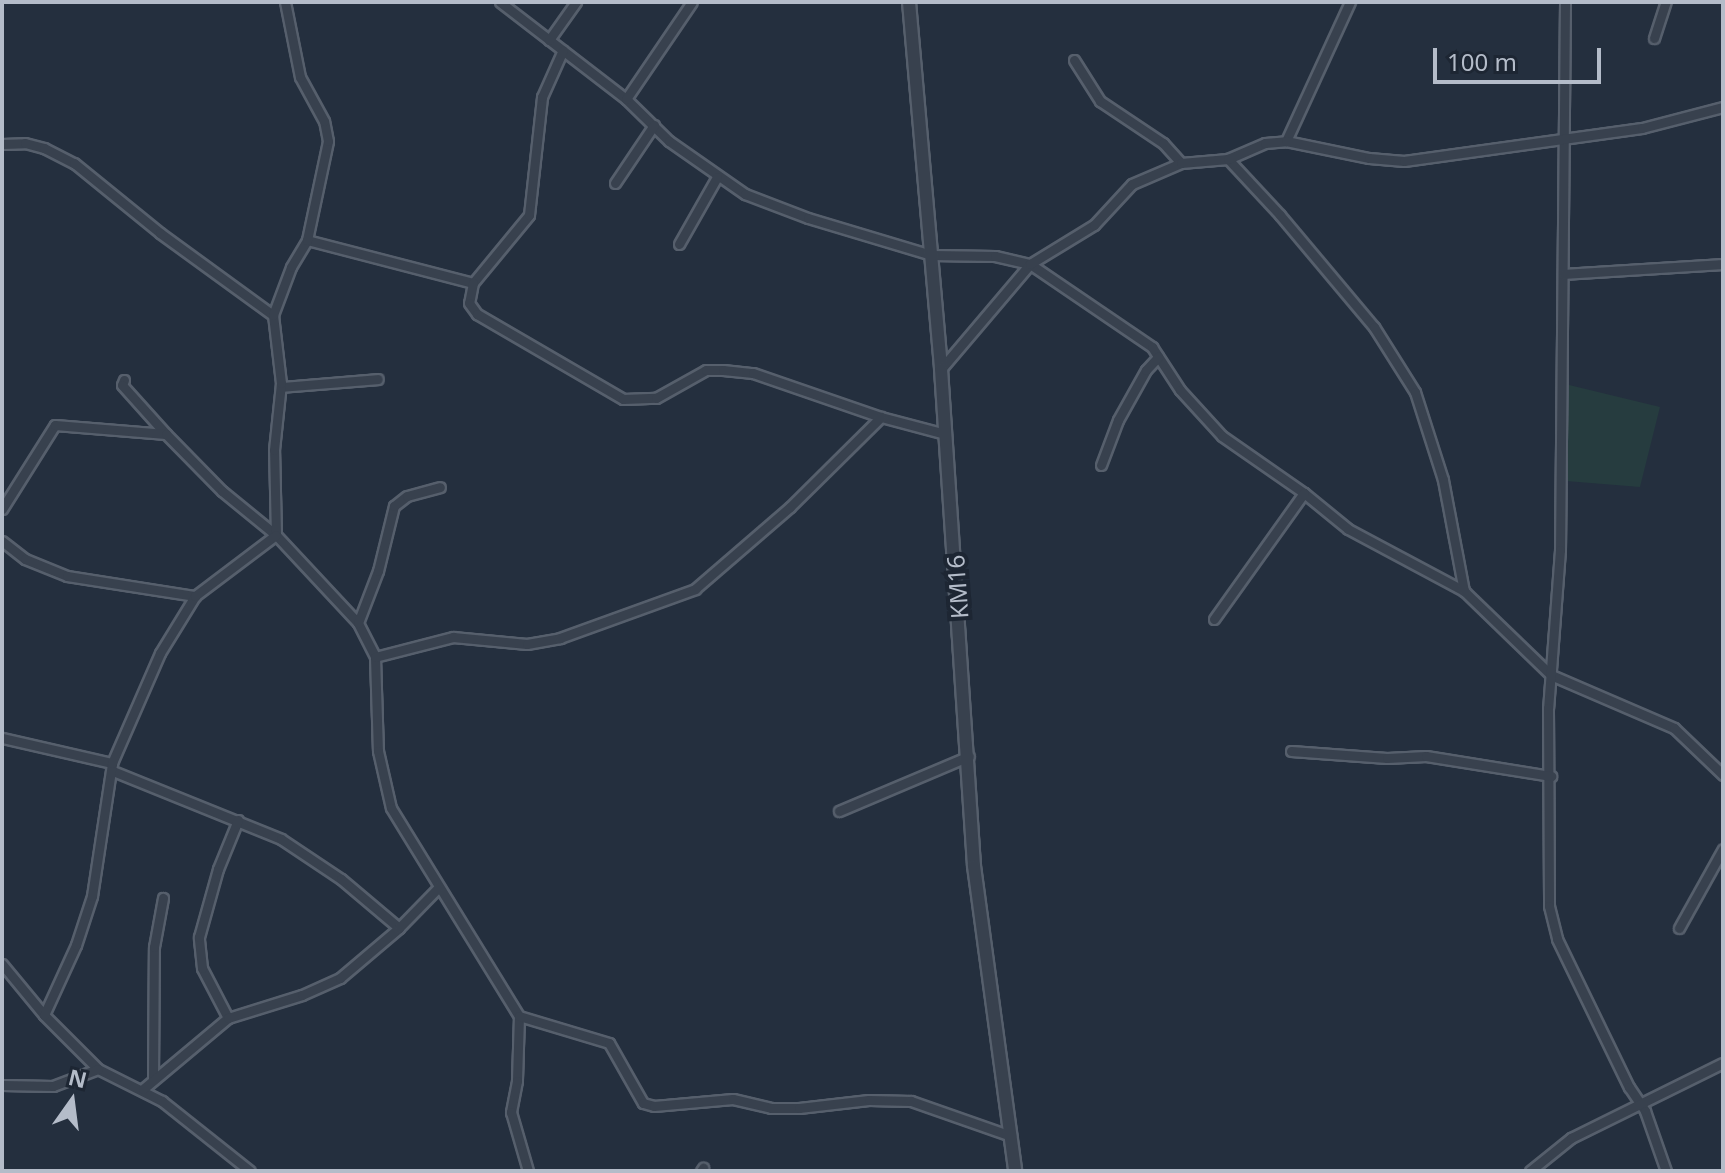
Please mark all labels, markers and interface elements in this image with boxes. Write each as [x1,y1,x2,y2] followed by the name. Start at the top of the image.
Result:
[1437,32,1605,82] scale bar
[1447,45,1517,78] text: 100 m
[940,554,974,620] street label: KM16
[32,1061,112,1141] north arrow
[65,1061,90,1094] text: N

